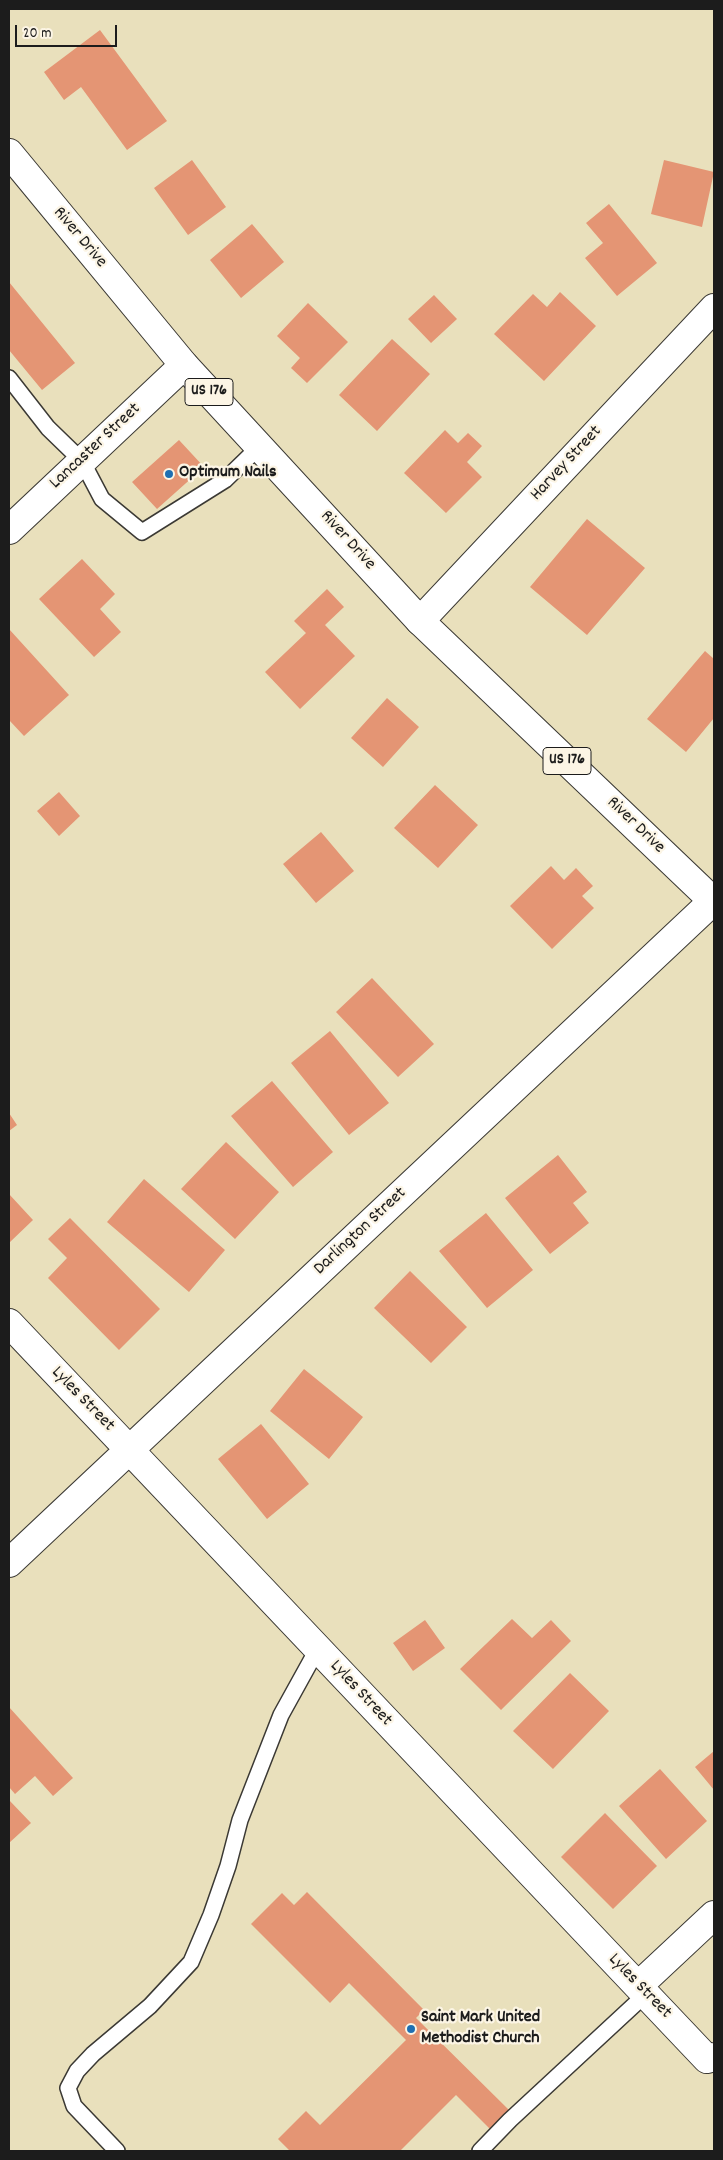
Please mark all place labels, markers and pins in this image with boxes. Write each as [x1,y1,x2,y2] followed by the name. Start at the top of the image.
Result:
[179,463,277,485] place label: Optimum Nails
[163,468,175,480] marker: Optimum Nails
[421,2008,540,2050] place label: Saint Mark United Methodist Church
[405,2023,417,2035] marker: Saint Mark United Methodist Church

